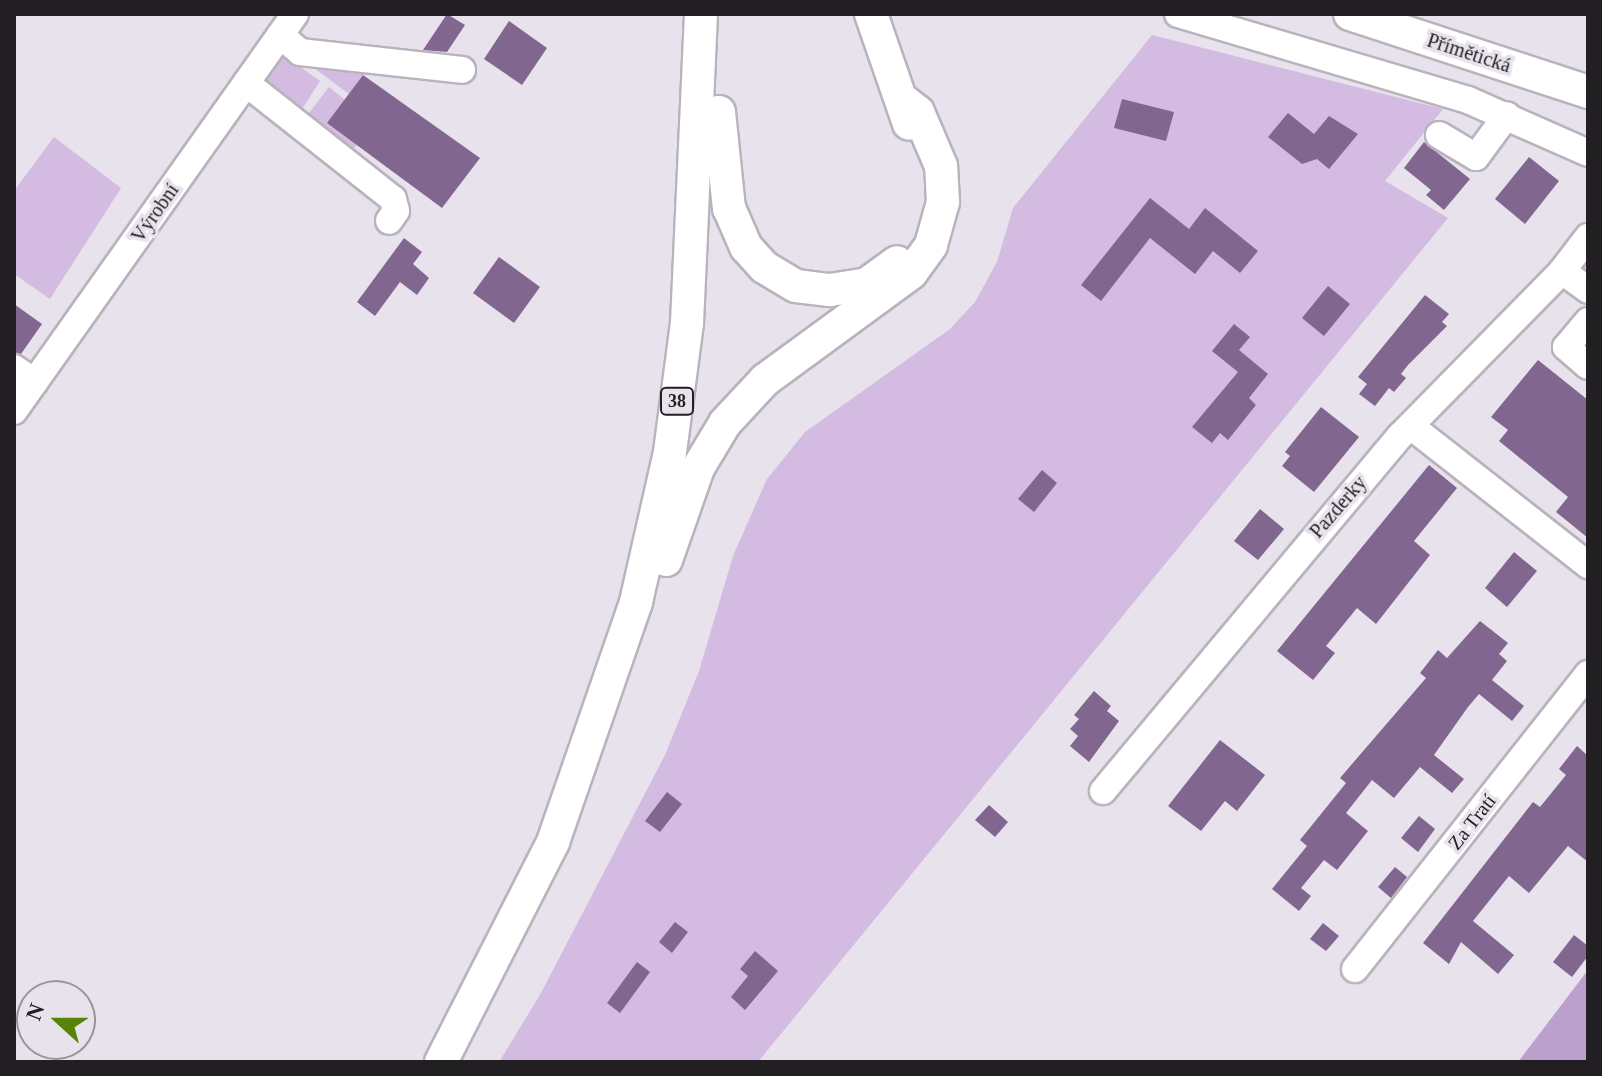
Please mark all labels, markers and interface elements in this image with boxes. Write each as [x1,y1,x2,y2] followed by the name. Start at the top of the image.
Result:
[1424,28,1514,78] street label: Přímětická
[126,179,184,247] street label: Výrobní
[659,387,695,415] road number: 38
[1305,471,1371,543] street label: Pazderky
[1443,789,1501,855] street label: Za Tratí
[16,980,96,1060] north arrow
[20,1000,50,1024] text: N

